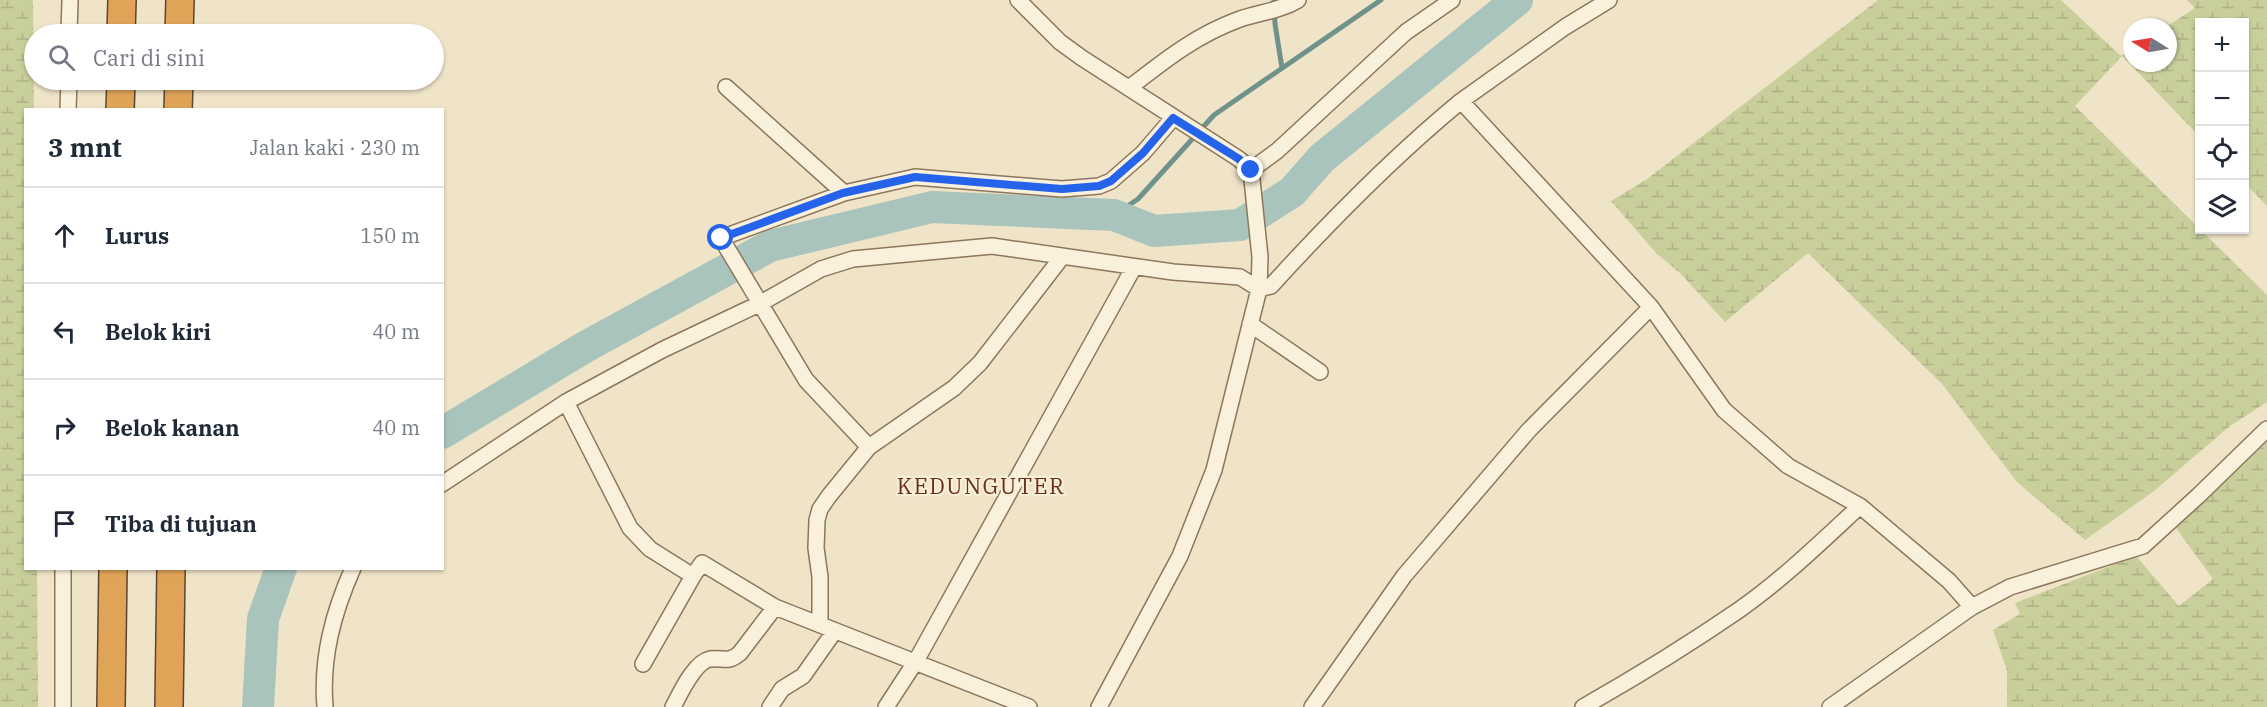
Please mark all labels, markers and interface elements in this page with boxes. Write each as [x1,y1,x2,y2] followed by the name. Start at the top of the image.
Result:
[2123,18,2177,72] north arrow
[2195,18,2249,234] map controls
[2195,18,2249,72] button: +
[24,24,444,90] search box
[45,41,78,74] icon: search
[93,43,205,72] text: Cari di sini
[2195,72,2249,126] button: −
[2195,126,2249,180] button: locate
[48,130,122,164] text: 3 mnt
[250,134,420,161] text: Jalan kaki · 230 m
[1237,156,1263,182] route end
[2195,180,2249,234] button: layers
[48,219,81,252] icon: ahead
[105,221,169,250] text: Lurus
[360,222,420,249] text: 150 m
[707,224,733,250] route start
[48,315,81,348] icon: left
[105,317,211,346] text: Belok kiri
[372,318,420,345] text: 40 m
[48,411,81,444] icon: right
[105,413,240,442] text: Belok kanan
[372,414,420,441] text: 40 m
[897,471,1065,500] district label: KEDUNGUTER
[48,507,81,540] icon: arrive
[105,509,257,538] text: Tiba di tujuan

